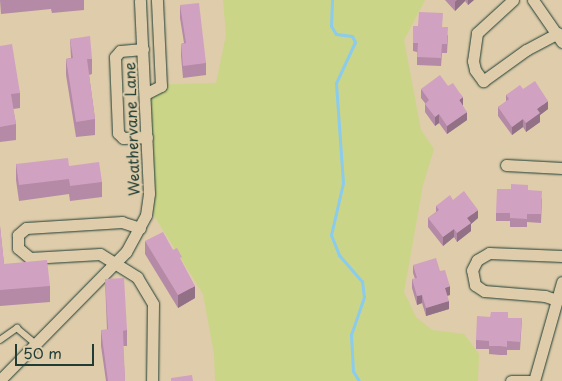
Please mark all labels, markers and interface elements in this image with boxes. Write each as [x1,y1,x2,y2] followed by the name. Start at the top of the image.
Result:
[120,62,142,196] street label: Weathervane Lane
[18,334,96,366] scale bar
[23,341,62,364] text: 50 m

